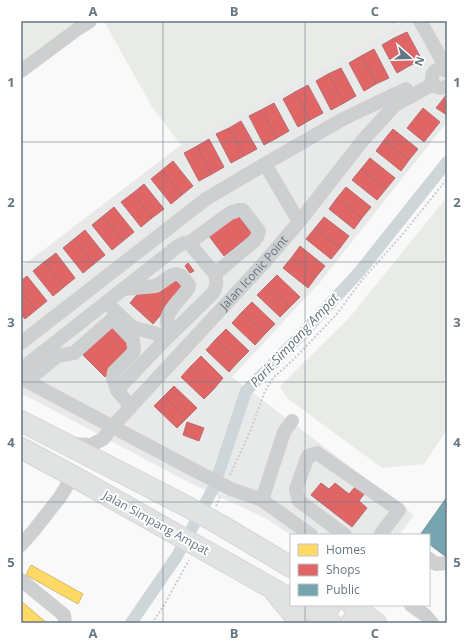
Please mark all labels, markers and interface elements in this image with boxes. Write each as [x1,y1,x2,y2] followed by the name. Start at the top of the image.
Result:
[89,2,98,20] text: A
[230,2,239,20] text: B
[371,2,379,20] text: C
[390,38,430,78] north arrow
[411,55,428,68] text: N
[7,73,15,91] text: 1
[453,73,461,91] text: 1
[7,193,15,211] text: 2
[453,193,461,211] text: 2
[215,232,292,314] street label: Jalan Iconic Point
[246,289,343,391] water label: Parit Simpang Ampat
[7,313,15,331] text: 3
[453,313,461,331] text: 3
[7,433,15,451] text: 4
[453,433,461,451] text: 4
[99,486,212,559] street label: Jalan Simpang Ampat
[290,534,430,606] legend
[326,541,366,558] text: Homes
[7,553,15,571] text: 5
[453,553,461,571] text: 5
[326,561,361,578] text: Shops
[326,581,360,598] text: Public
[89,624,98,642] text: A
[230,624,239,642] text: B
[371,624,379,642] text: C

